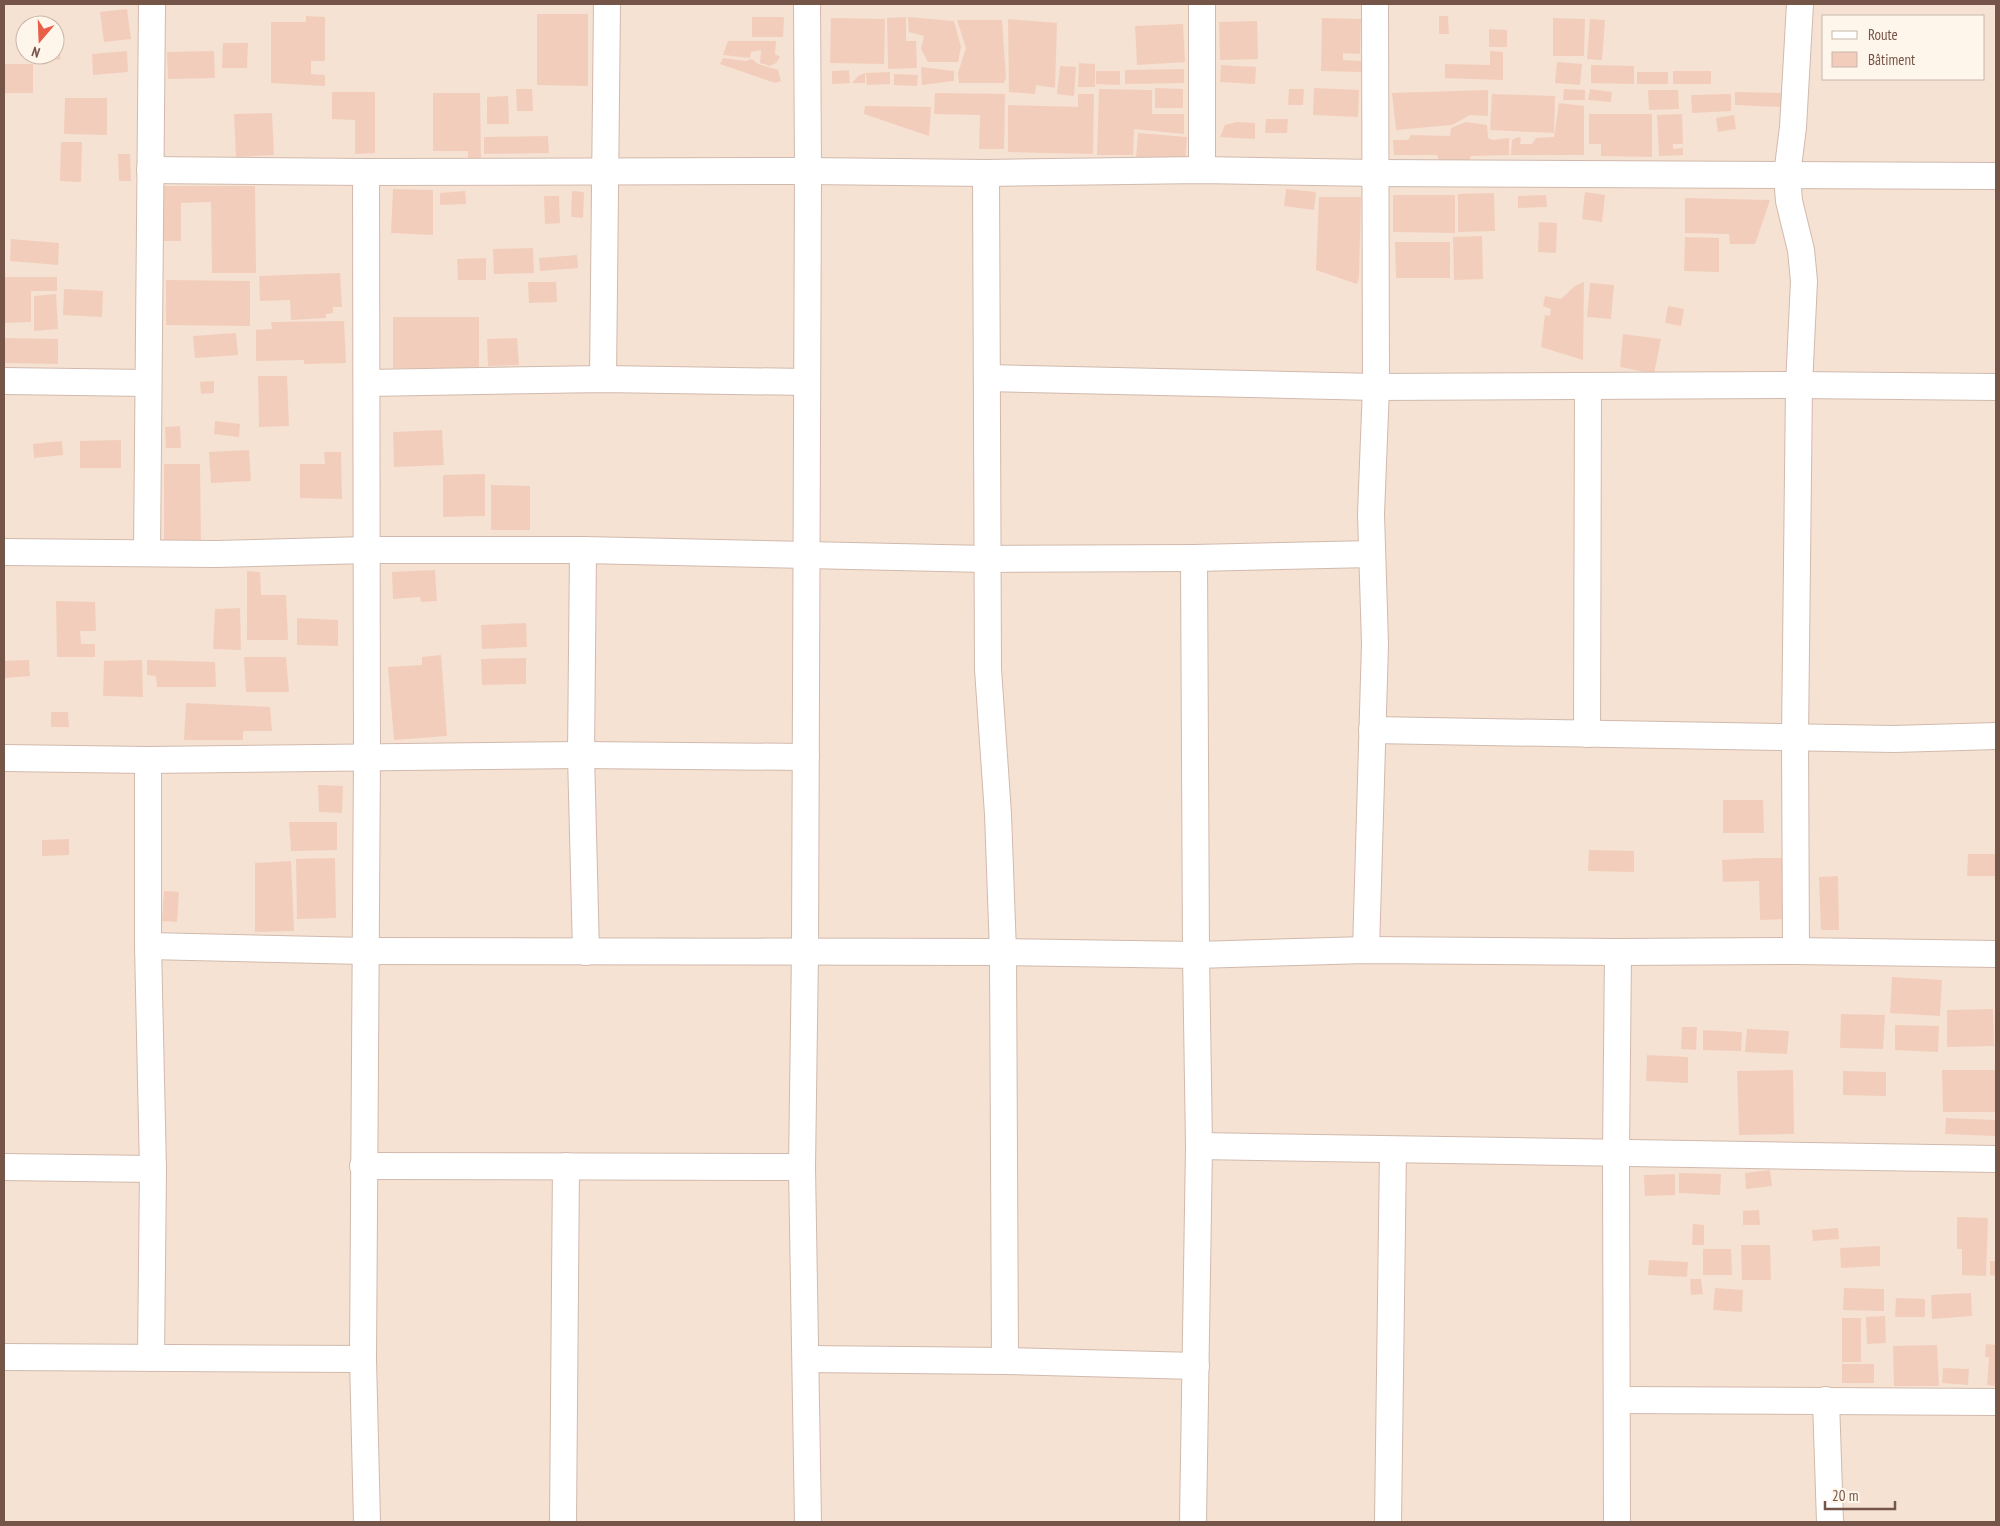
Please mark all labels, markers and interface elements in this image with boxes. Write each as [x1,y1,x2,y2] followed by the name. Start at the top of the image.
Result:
[15,15,65,65] north arrow
[1822,15,1985,80] legend
[1868,25,1898,44] text: Route
[29,43,42,62] text: N
[1868,50,1915,69] text: Bâtiment
[1825,1478,1895,1510] scale bar
[1832,1486,1858,1505] text: 20 m

